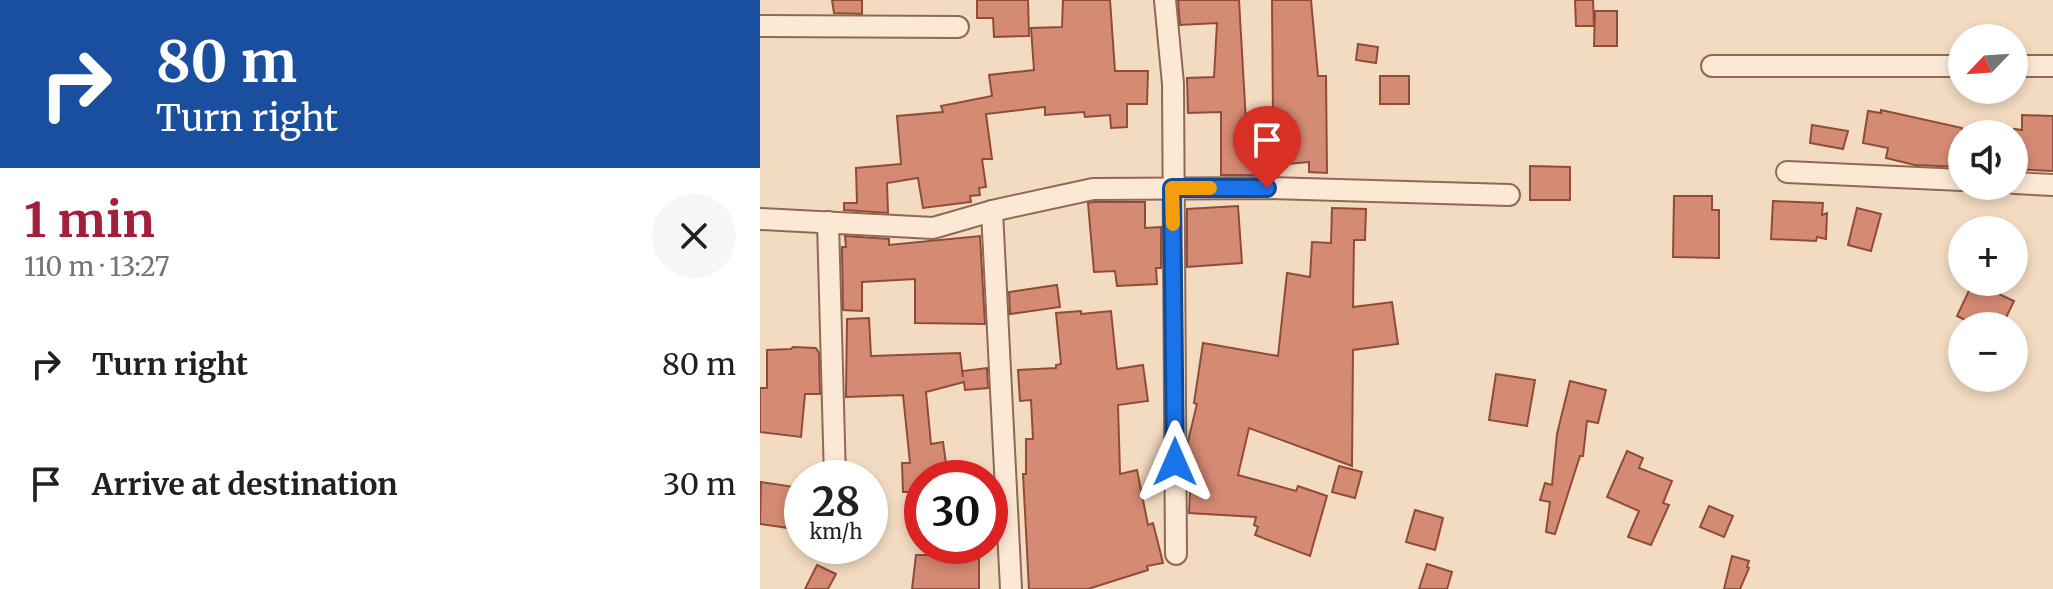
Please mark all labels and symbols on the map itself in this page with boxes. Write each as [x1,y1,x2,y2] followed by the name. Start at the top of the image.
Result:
[1948,24,2028,104] north arrow
[1233,106,1301,188] pin
[1133,420,1217,504] position arrow
[904,460,1008,564] speed limit sign: 30

